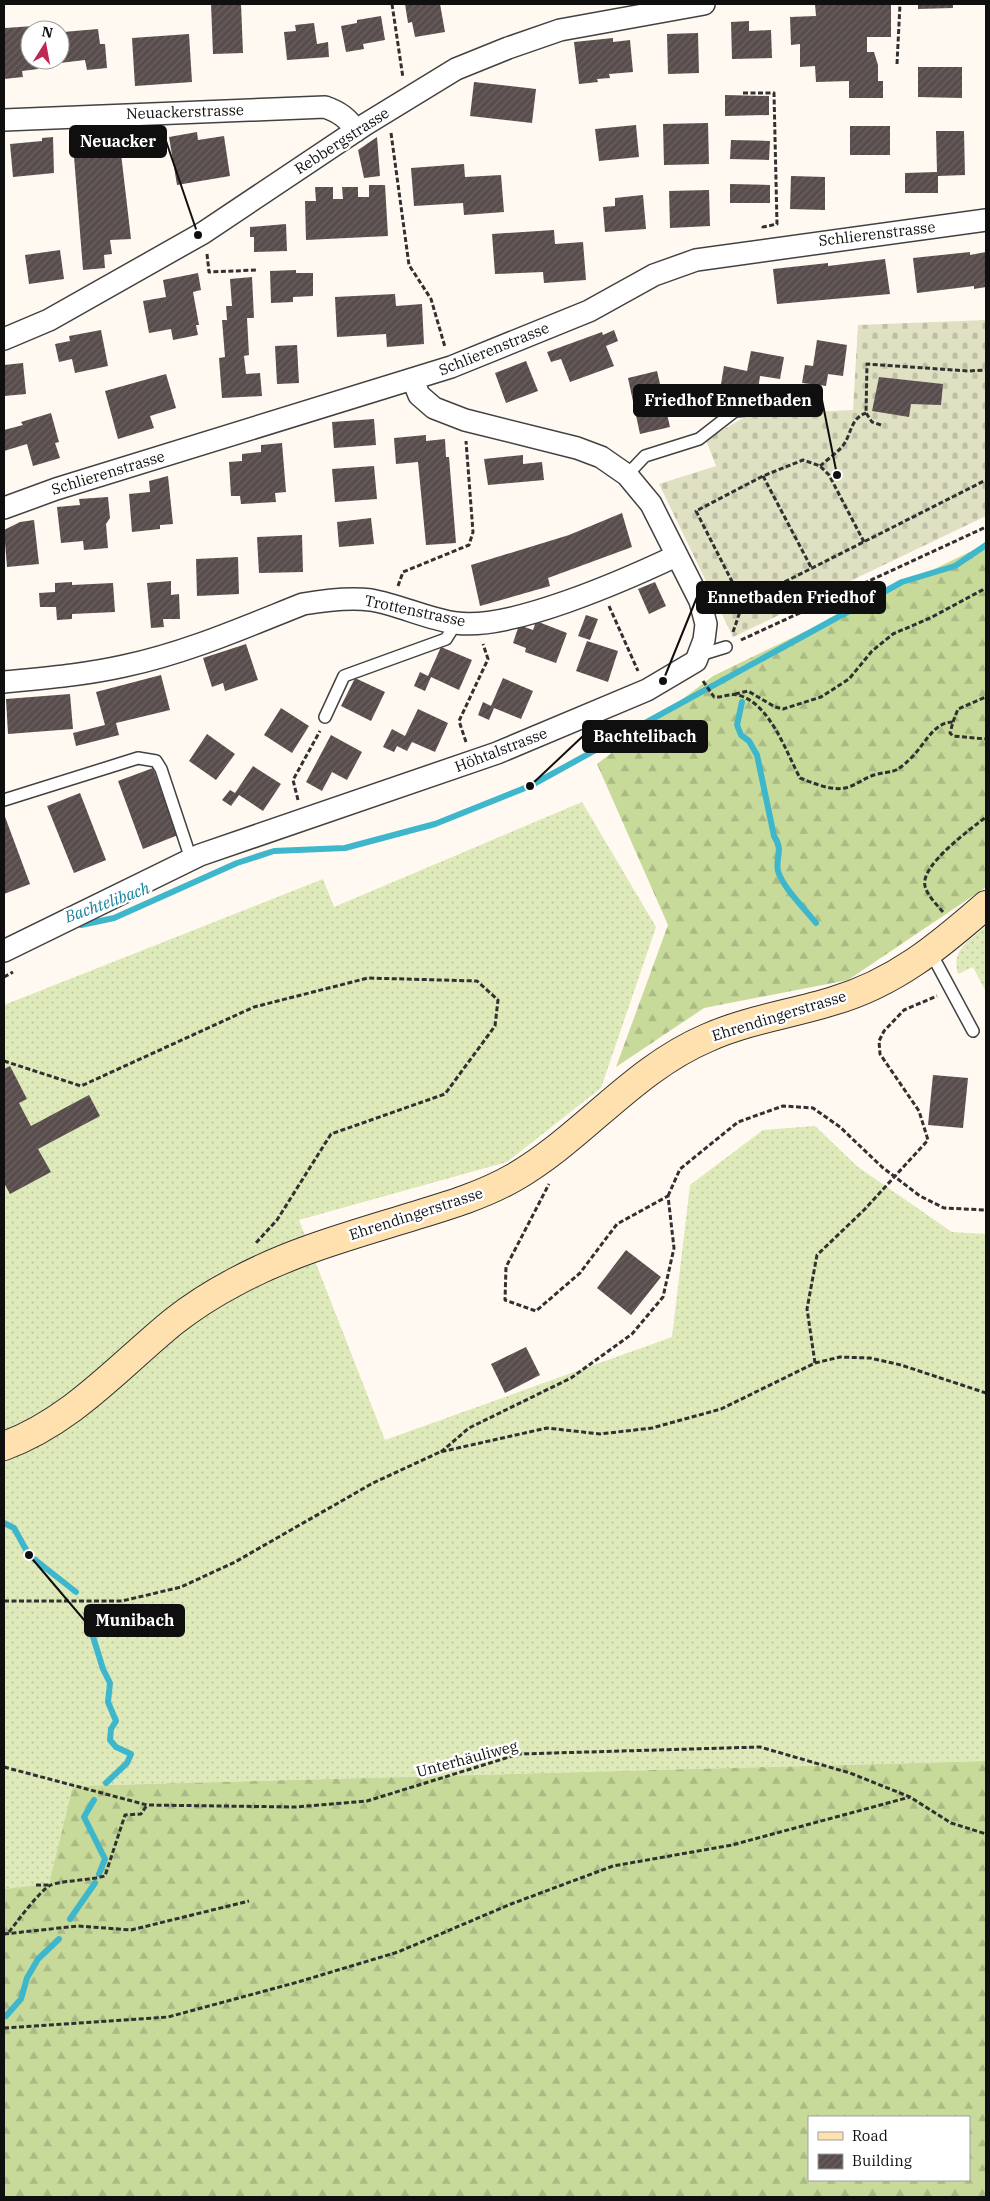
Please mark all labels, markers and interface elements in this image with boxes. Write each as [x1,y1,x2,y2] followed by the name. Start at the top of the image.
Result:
[20,20,70,70] north arrow
[40,22,55,42] text: N
[126,100,244,123] street label: Neuackerstrasse
[291,103,393,178] street label: Rebbergstrasse
[70,126,166,157] callout: Neuacker
[80,131,156,151] text: Neuacker
[818,217,936,250] street label: Schlierenstrasse
[436,318,552,379] street label: Schlierenstrasse
[634,385,822,416] callout: Friedhof Ennetbaden
[644,390,812,410] text: Friedhof Ennetbaden
[49,446,167,499] street label: Schlierenstrasse
[697,582,885,613] callout: Ennetbaden Friedhof
[707,587,877,607] text: Ennetbaden Friedhof
[363,591,467,630] street label: Trottenstrasse
[583,721,707,752] callout: Bachtelibach
[452,723,550,776] street label: Höhtalstrasse
[593,726,697,746] text: Bachtelibach
[61,877,152,927] water label: Bachtelibach
[709,986,848,1045] street label: Ehrendingerstrasse
[347,1183,485,1244] street label: Ehrendingerstrasse
[85,1605,184,1636] callout: Munibach
[96,1610,174,1630] text: Munibach
[414,1736,520,1781] street label: Unterhäuliweg
[808,2116,970,2181] legend
[852,2126,888,2145] text: Road
[852,2151,912,2170] text: Building

